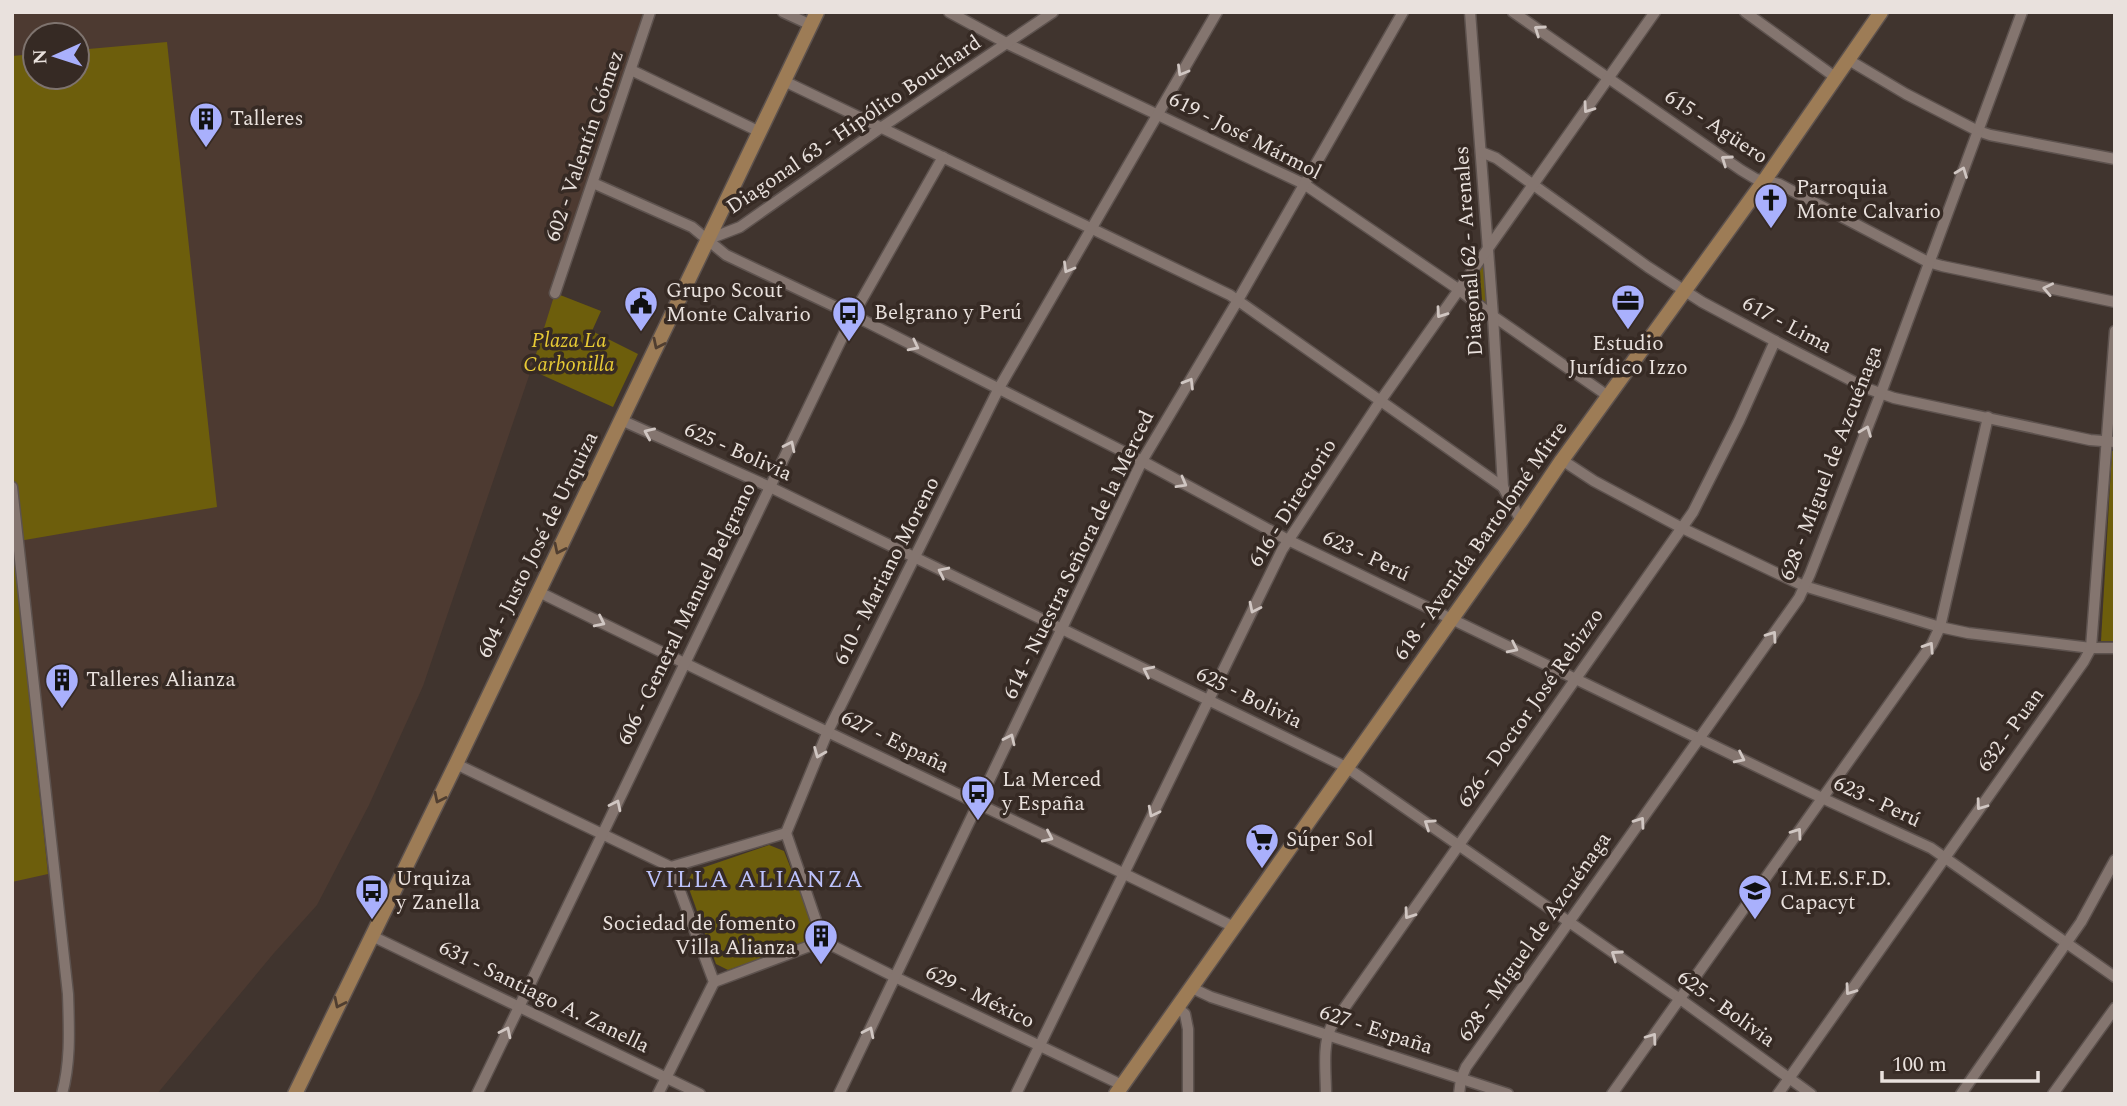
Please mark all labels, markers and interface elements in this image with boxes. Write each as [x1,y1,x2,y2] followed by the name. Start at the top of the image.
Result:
[21,21,91,91] north arrow
[1534,26,1547,38] one-way arrow
[720,27,988,223] street label: Diagonal 63 - Hipólito Bouchard
[537,46,633,246] street label: 602 - Valentín Gómez
[26,48,55,65] text: N
[1178,64,1191,77] one-way arrow
[1658,81,1774,173] street label: 615 - Agüero
[1163,84,1327,188] street label: 619 - José Mármol
[187,100,225,149] building icon: Talleres
[1584,100,1596,113] one-way arrow
[230,103,304,135] place label: Talleres
[1446,145,1492,357] street label: Diagonal 62 - Arenales
[1721,156,1734,168] one-way arrow
[1954,166,1968,178] one-way arrow
[1796,172,1941,228] place label: Parroquia Monte Calvario
[1752,181,1790,230] church icon: Parroquia Monte Calvario
[1063,261,1076,273] one-way arrow
[666,275,811,331] place label: Grupo Scout Monte Calvario
[1609,282,1647,331] office icon: Estudio Jurídico Izzo
[2042,282,2054,297] one-way arrow
[622,284,660,333] public building icon: Grupo Scout Monte Calvario
[1736,288,1838,362] street label: 617 - Lima
[830,294,868,343] bus stop icon: Belgrano y Perú
[874,297,1022,329] place label: Belgrano y Perú
[1437,305,1450,318] one-way arrow
[523,325,615,381] park label: Plaza La Carbonilla
[1568,328,1688,384] place label: Estudio Jurídico Izzo
[652,337,666,349] one-way arrow
[907,337,919,351] one-way arrow
[1771,340,1891,585] street label: 628 - Miguel de Azcuénaga
[1181,377,1194,390] one-way arrow
[995,405,1163,705] street label: 614 - Nuestra Señora de la Merced
[679,414,798,490] street label: 625 - Bolivia
[1386,415,1576,667] street label: 618 - Avenida Bartolomé Mitre
[1858,425,1872,437] one-way arrow
[469,426,607,664] street label: 604 - Justo José de Urquiza
[644,427,656,441] one-way arrow
[1241,432,1345,574] street label: 616 - Directorio
[781,441,795,453] one-way arrow
[826,471,948,671] street label: 610 - Mariano Moreno
[1175,474,1188,488] one-way arrow
[609,477,765,751] street label: 606 - General Manuel Belgrano
[1317,522,1415,590] street label: 623 - Perú
[554,542,568,554] one-way arrow
[938,566,950,580] one-way arrow
[1248,601,1262,613] one-way arrow
[1450,602,1612,814] street label: 626 - Doctor José Rebizzo
[593,614,605,628] one-way arrow
[1764,631,1776,644] one-way arrow
[1506,640,1518,654] one-way arrow
[1921,642,1933,655] one-way arrow
[1190,658,1308,738] street label: 625 - Bolivia
[43,661,81,710] building icon: Talleres Alianza
[86,664,237,696] place label: Talleres Alianza
[1143,665,1155,679] one-way arrow
[1969,681,2053,779] street label: 632 - Puan
[835,702,955,782] street label: 627 - España
[1002,734,1016,746] one-way arrow
[813,746,827,759] one-way arrow
[1733,750,1745,764] one-way arrow
[1001,764,1101,820] place label: La Merced y España
[1828,768,1926,836] street label: 623 - Perú
[959,773,997,822] bus stop icon: La Merced y España
[433,791,447,803] one-way arrow
[1977,797,1990,810] one-way arrow
[608,800,622,812] one-way arrow
[1148,805,1162,817] one-way arrow
[1632,817,1644,830] one-way arrow
[1424,819,1437,832] one-way arrow
[1243,821,1281,870] supermarket icon: Súper Sol
[1286,824,1374,856] place label: Súper Sol
[1450,825,1620,1048] street label: 628 - Miguel de Azcuénaga
[1789,828,1801,841] one-way arrow
[1041,829,1053,843] one-way arrow
[645,862,865,898] district label: VILLA ALIANZA
[395,863,481,919] place label: Urquiza y Zanella
[1780,863,1891,919] place label: I.M.E.S.F.D. Capacyt
[353,872,391,921] bus stop icon: Urquiza y Zanella
[1736,872,1774,921] school or university icon: I.M.E.S.F.D. Capacyt
[1404,907,1417,920] one-way arrow
[602,908,797,964] place label: Sociedad de fomento Villa Alianza
[802,917,840,966] building icon: Sociedad de fomento Villa Alianza
[433,932,655,1062] street label: 631 - Santiago A. Zanella
[1611,951,1624,963] one-way arrow
[920,957,1040,1037] street label: 629 - México
[1670,962,1782,1056] street label: 625 - Bolivia
[1846,982,1858,995] one-way arrow
[334,996,348,1008] one-way arrow
[1315,997,1437,1064] street label: 627 - España
[498,1027,512,1039] one-way arrow
[860,1027,874,1039] one-way arrow
[1644,1033,1656,1046] one-way arrow
[1882,1040,2038,1084] scale bar
[1892,1049,1947,1081] text: 100 m

